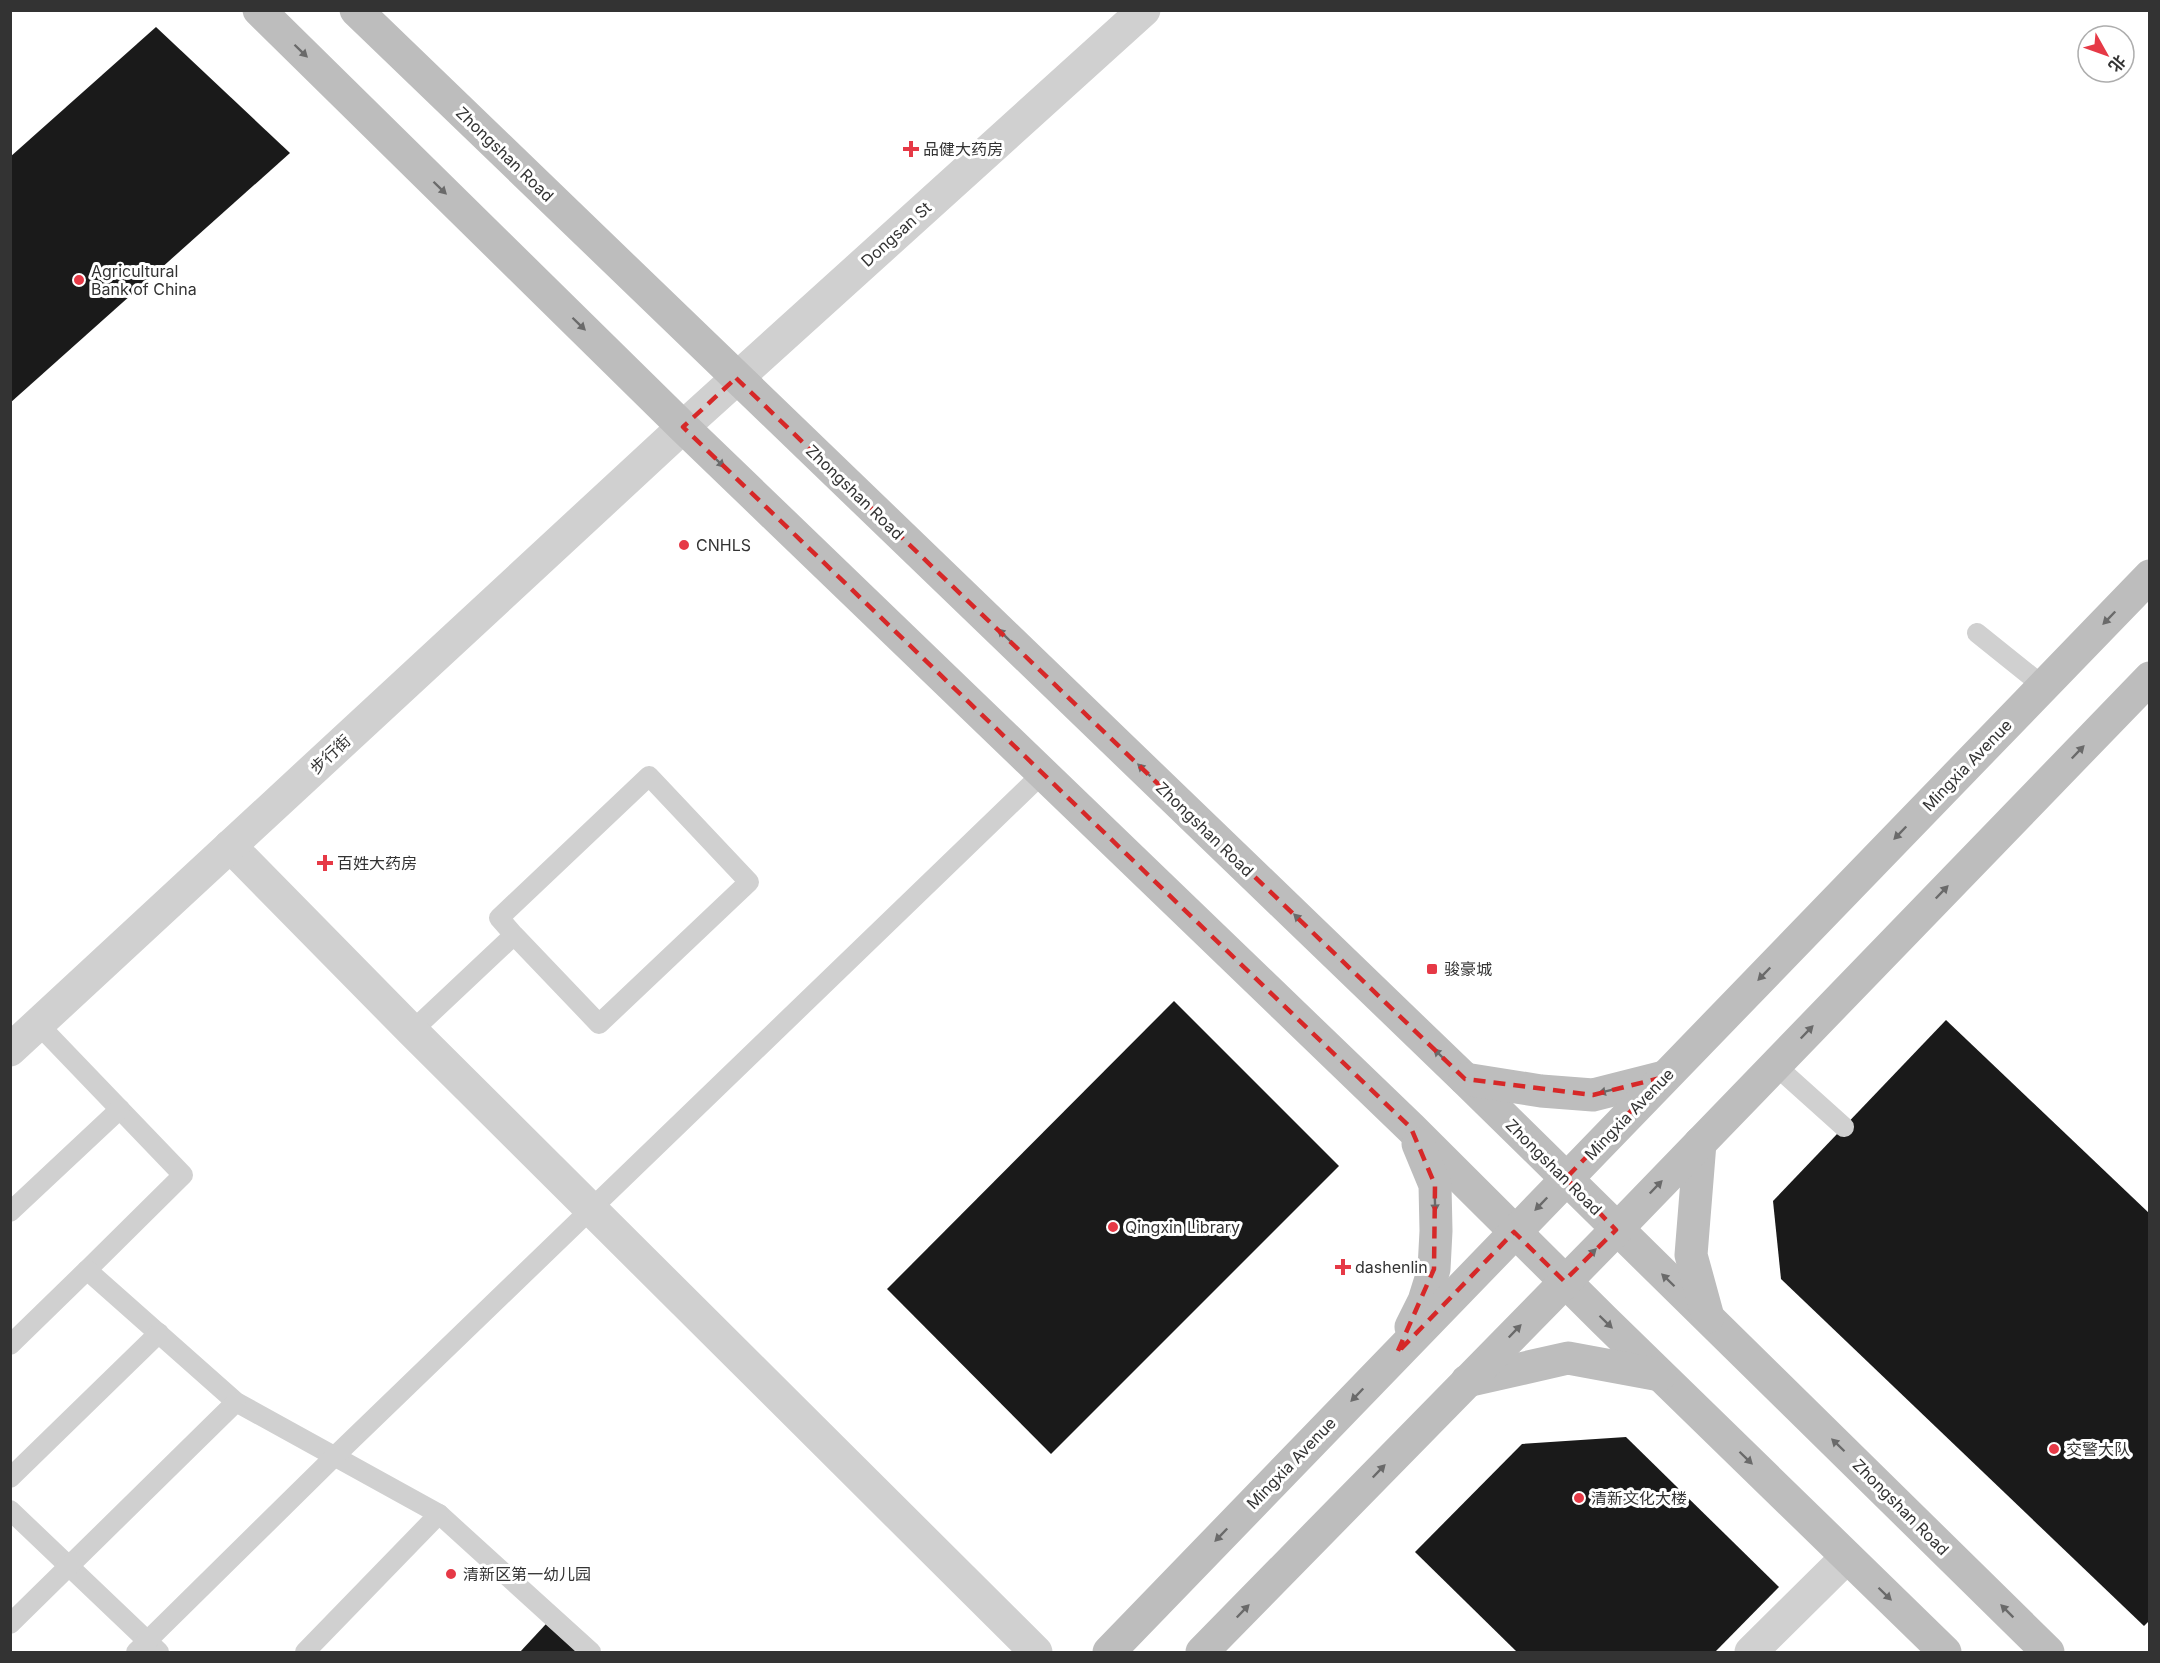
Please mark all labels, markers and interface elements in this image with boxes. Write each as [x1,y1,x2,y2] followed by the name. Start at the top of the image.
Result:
[2076,24,2136,84] north arrow
[293,44,307,58] one-way arrow
[2105,51,2130,76] text: 北
[452,102,558,206] street label: Zhongshan Road
[923,139,1003,159] place label: 品健大药房
[904,142,918,156] marker: 品健大药房
[432,181,447,195] one-way arrow
[857,197,935,271] street label: Dongsan St
[91,261,197,299] place label: Agricultural Bank of China
[72,273,86,287] marker: Agricultural Bank of China
[572,317,586,331] one-way arrow
[802,440,908,544] street label: Zhongshan Road
[711,454,726,468] one-way arrow
[696,535,751,555] place label: CNHLS
[677,538,691,552] marker: CNHLS
[2103,610,2116,625] one-way arrow
[996,628,1011,642] one-way arrow
[1918,715,2016,815] street label: Mingxia Avenue
[306,730,354,778] street label: 步行街
[2070,745,2084,759] one-way arrow
[1137,764,1151,778] one-way arrow
[1152,777,1258,881] street label: Zhongshan Road
[1893,826,1907,841] one-way arrow
[337,853,417,873] place label: 百姓大药房
[318,856,332,870] marker: 百姓大药房
[1935,885,1948,900] one-way arrow
[1292,913,1307,927] one-way arrow
[1444,959,1492,979] place label: 骏豪城
[1425,962,1439,976] marker: 骏豪城
[1758,966,1772,980] one-way arrow
[1799,1026,1813,1040] one-way arrow
[1433,1049,1447,1063] one-way arrow
[1580,1064,1678,1164] street label: Mingxia Avenue
[1598,1087,1617,1097] one-way arrow
[1502,1115,1606,1219] street label: Zhongshan Road
[1649,1181,1663,1195] one-way arrow
[1430,1194,1440,1213] one-way arrow
[1534,1197,1548,1212] one-way arrow
[1125,1217,1240,1237] place label: Qingxin Library
[1106,1220,1120,1234] marker: Qingxin Library
[1583,1249,1597,1263] one-way arrow
[1355,1257,1428,1277] place label: dashenlin
[1336,1260,1350,1274] marker: dashenlin
[1660,1273,1675,1287] one-way arrow
[1599,1315,1613,1329] one-way arrow
[1508,1324,1522,1339] one-way arrow
[1350,1388,1364,1402] one-way arrow
[1242,1413,1340,1513] street label: Mingxia Avenue
[1830,1438,1845,1452] one-way arrow
[2066,1439,2130,1459] place label: 交警大队
[2047,1442,2061,1456] marker: 交警大队
[1738,1451,1752,1465] one-way arrow
[1849,1455,1953,1559] street label: Zhongshan Road
[1372,1464,1386,1478] one-way arrow
[1591,1488,1687,1508] place label: 清新文化大楼
[1572,1491,1586,1505] marker: 清新文化大楼
[1215,1528,1229,1542] one-way arrow
[463,1564,591,1584] place label: 清新区第一幼儿园
[444,1567,458,1581] marker: 清新区第一幼儿园
[1878,1587,1892,1601] one-way arrow
[1236,1603,1250,1618] one-way arrow
[2000,1605,2014,1619] one-way arrow

